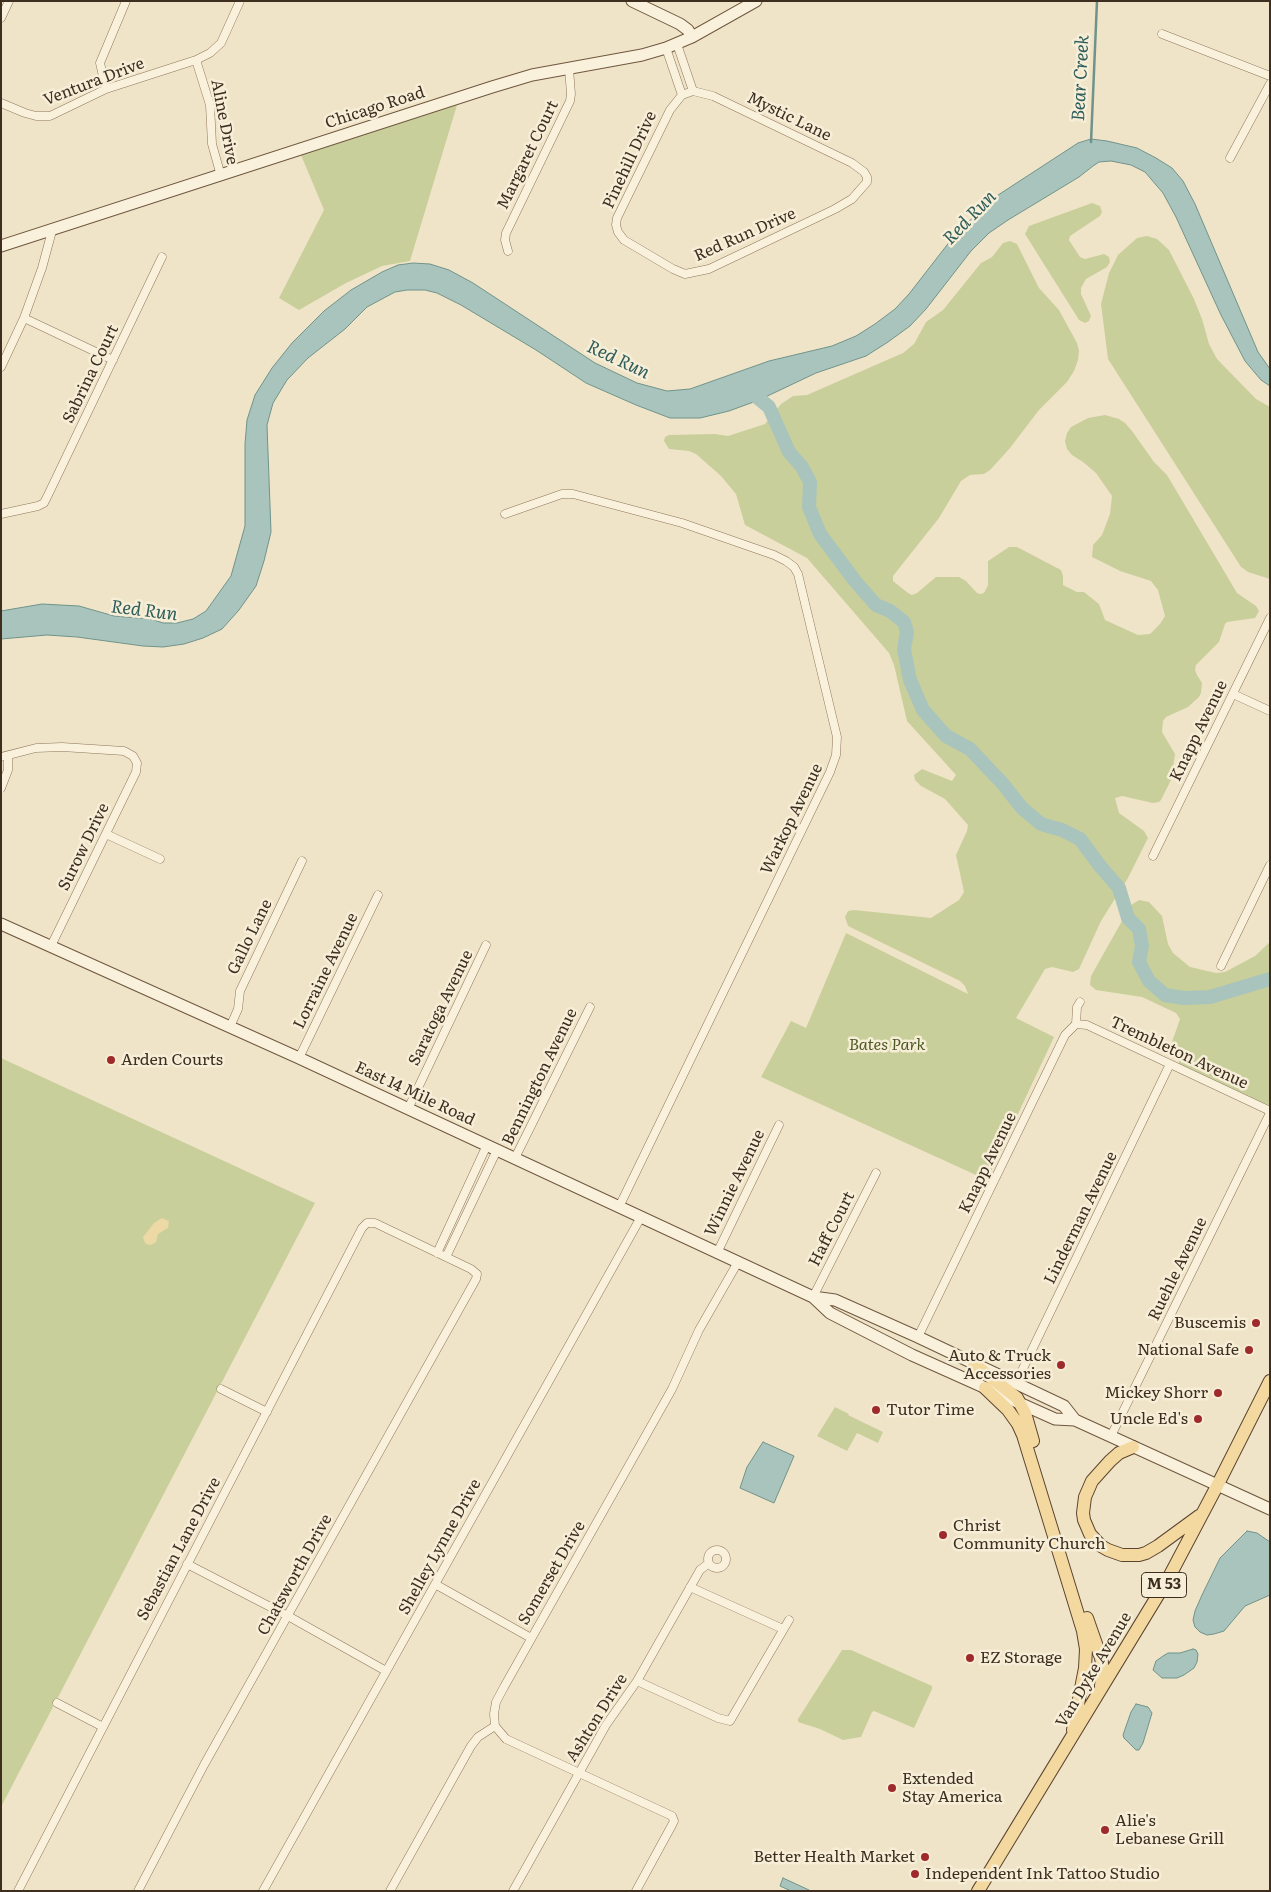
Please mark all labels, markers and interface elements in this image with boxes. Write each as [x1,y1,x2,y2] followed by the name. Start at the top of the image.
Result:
[1068,34,1094,122] water label: Bear Creek
[41,54,147,110] street label: Ventura Drive
[206,78,242,166] street label: Aline Drive
[323,83,427,133] street label: Chicago Road
[744,88,834,146] street label: Mystic Lane
[493,97,563,213] street label: Margaret Court
[599,108,661,212] street label: Pinehill Drive
[939,186,1001,250] water label: Red Run
[691,204,799,266] street label: Red Run Drive
[59,322,123,426] street label: Sabrina Court
[583,336,653,384] water label: Red Run
[109,596,179,626] water label: Red Run
[1166,677,1232,785] street label: Knapp Avenue
[757,760,827,878] street label: Warkop Avenue
[55,800,113,894] street label: Surow Drive
[224,896,276,978] street label: Gallo Lane
[290,910,362,1032] street label: Lorraine Avenue
[405,947,477,1069] street label: Saratoga Avenue
[498,1005,582,1149] street label: Bennington Avenue
[1107,1013,1251,1093] street label: Trembleton Avenue
[849,1035,925,1055] park label: Bates Park
[121,1050,223,1070] place label: Arden Courts
[105,1054,117,1066] marker: Arden Courts
[352,1058,478,1130] street label: East 14 Mile Road
[955,1109,1021,1217] street label: Knapp Avenue
[701,1126,769,1240] street label: Winnie Avenue
[1041,1148,1121,1288] street label: Linderman Avenue
[805,1188,859,1270] street label: Haff Court
[1145,1214,1211,1324] street label: Ruehle Avenue
[1174,1313,1246,1333] place label: Buscemis
[1250,1317,1262,1329] marker: Buscemis
[1137,1340,1239,1360] place label: National Safe
[1243,1344,1255,1356] marker: National Safe
[948,1346,1051,1384] place label: Auto & Truck Accessories
[1055,1359,1067,1371] marker: Auto & Truck Accessories
[1104,1383,1208,1403] place label: Mickey Shorr
[1212,1387,1224,1399] marker: Mickey Shorr
[886,1400,974,1420] place label: Tutor Time
[870,1404,882,1416] marker: Tutor Time
[1110,1409,1188,1429] place label: Uncle Ed's
[1192,1413,1204,1425] marker: Uncle Ed's
[133,1474,225,1624] street label: Sebastian Lane Drive
[395,1476,485,1618] street label: Shelley Lynne Drive
[254,1511,336,1639] street label: Chatsworth Drive
[953,1516,1106,1554] place label: Christ Community Church
[514,1518,590,1628] street label: Somerset Drive
[937,1529,949,1541] marker: Christ Community Church
[1142,1572,1186,1598] road number: M 53
[1052,1609,1136,1731] street label: Van Dyke Avenue
[980,1648,1062,1668] place label: EZ Storage
[964,1652,976,1664] marker: EZ Storage
[562,1670,632,1766] street label: Ashton Drive
[902,1769,1002,1807] place label: Extended Stay America
[886,1782,898,1794] marker: Extended Stay America
[1115,1811,1224,1849] place label: Alie's Lebanese Grill
[1099,1824,1111,1836] marker: Alie's Lebanese Grill
[753,1847,915,1867] place label: Better Health Market
[919,1851,931,1863] marker: Better Health Market
[925,1864,1160,1884] place label: Independent Ink Tattoo Studio
[909,1868,921,1880] marker: Independent Ink Tattoo Studio

